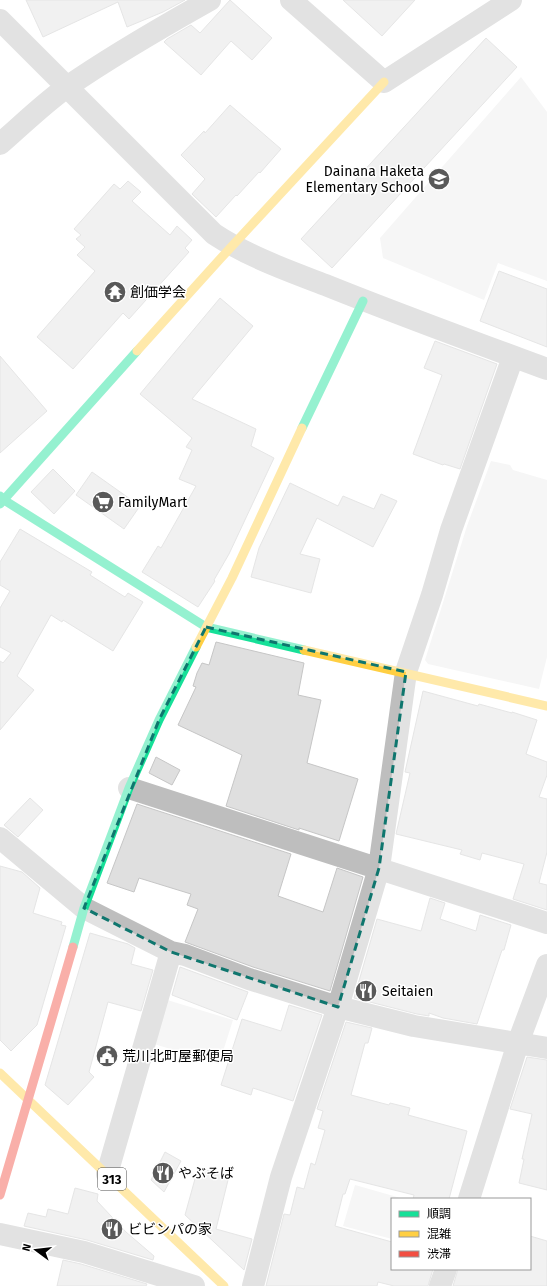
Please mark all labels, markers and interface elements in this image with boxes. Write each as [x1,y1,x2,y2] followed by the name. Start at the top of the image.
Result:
[306,163,424,196] place label: Dainana Haketa Elementary School
[426,166,452,192] school or university icon: Dainana Haketa Elementary School
[102,279,128,305] temple icon: 創価学会
[130,284,186,301] place label: 創価学会
[90,489,116,515] supermarket icon: FamilyMart
[118,494,188,511] place label: FamilyMart
[353,978,379,1004] restaurant icon: Seitaien
[382,983,434,1000] place label: Seitaien
[94,1043,120,1069] public building icon: 荒川北町屋郵便局
[122,1048,234,1065] place label: 荒川北町屋郵便局
[150,1160,176,1186] restaurant icon: やぶそば
[178,1165,234,1182] place label: やぶそば
[98,1168,126,1190] road number: 313
[391,1198,531,1270] legend
[427,1207,451,1221] text: 順調
[99,1216,125,1242] restaurant icon: ビビンパの家
[128,1221,212,1238] place label: ビビンパの家
[427,1227,451,1241] text: 混雑
[16,1230,56,1270] north arrow
[20,1242,34,1253] text: N
[427,1247,451,1261] text: 渋滞

